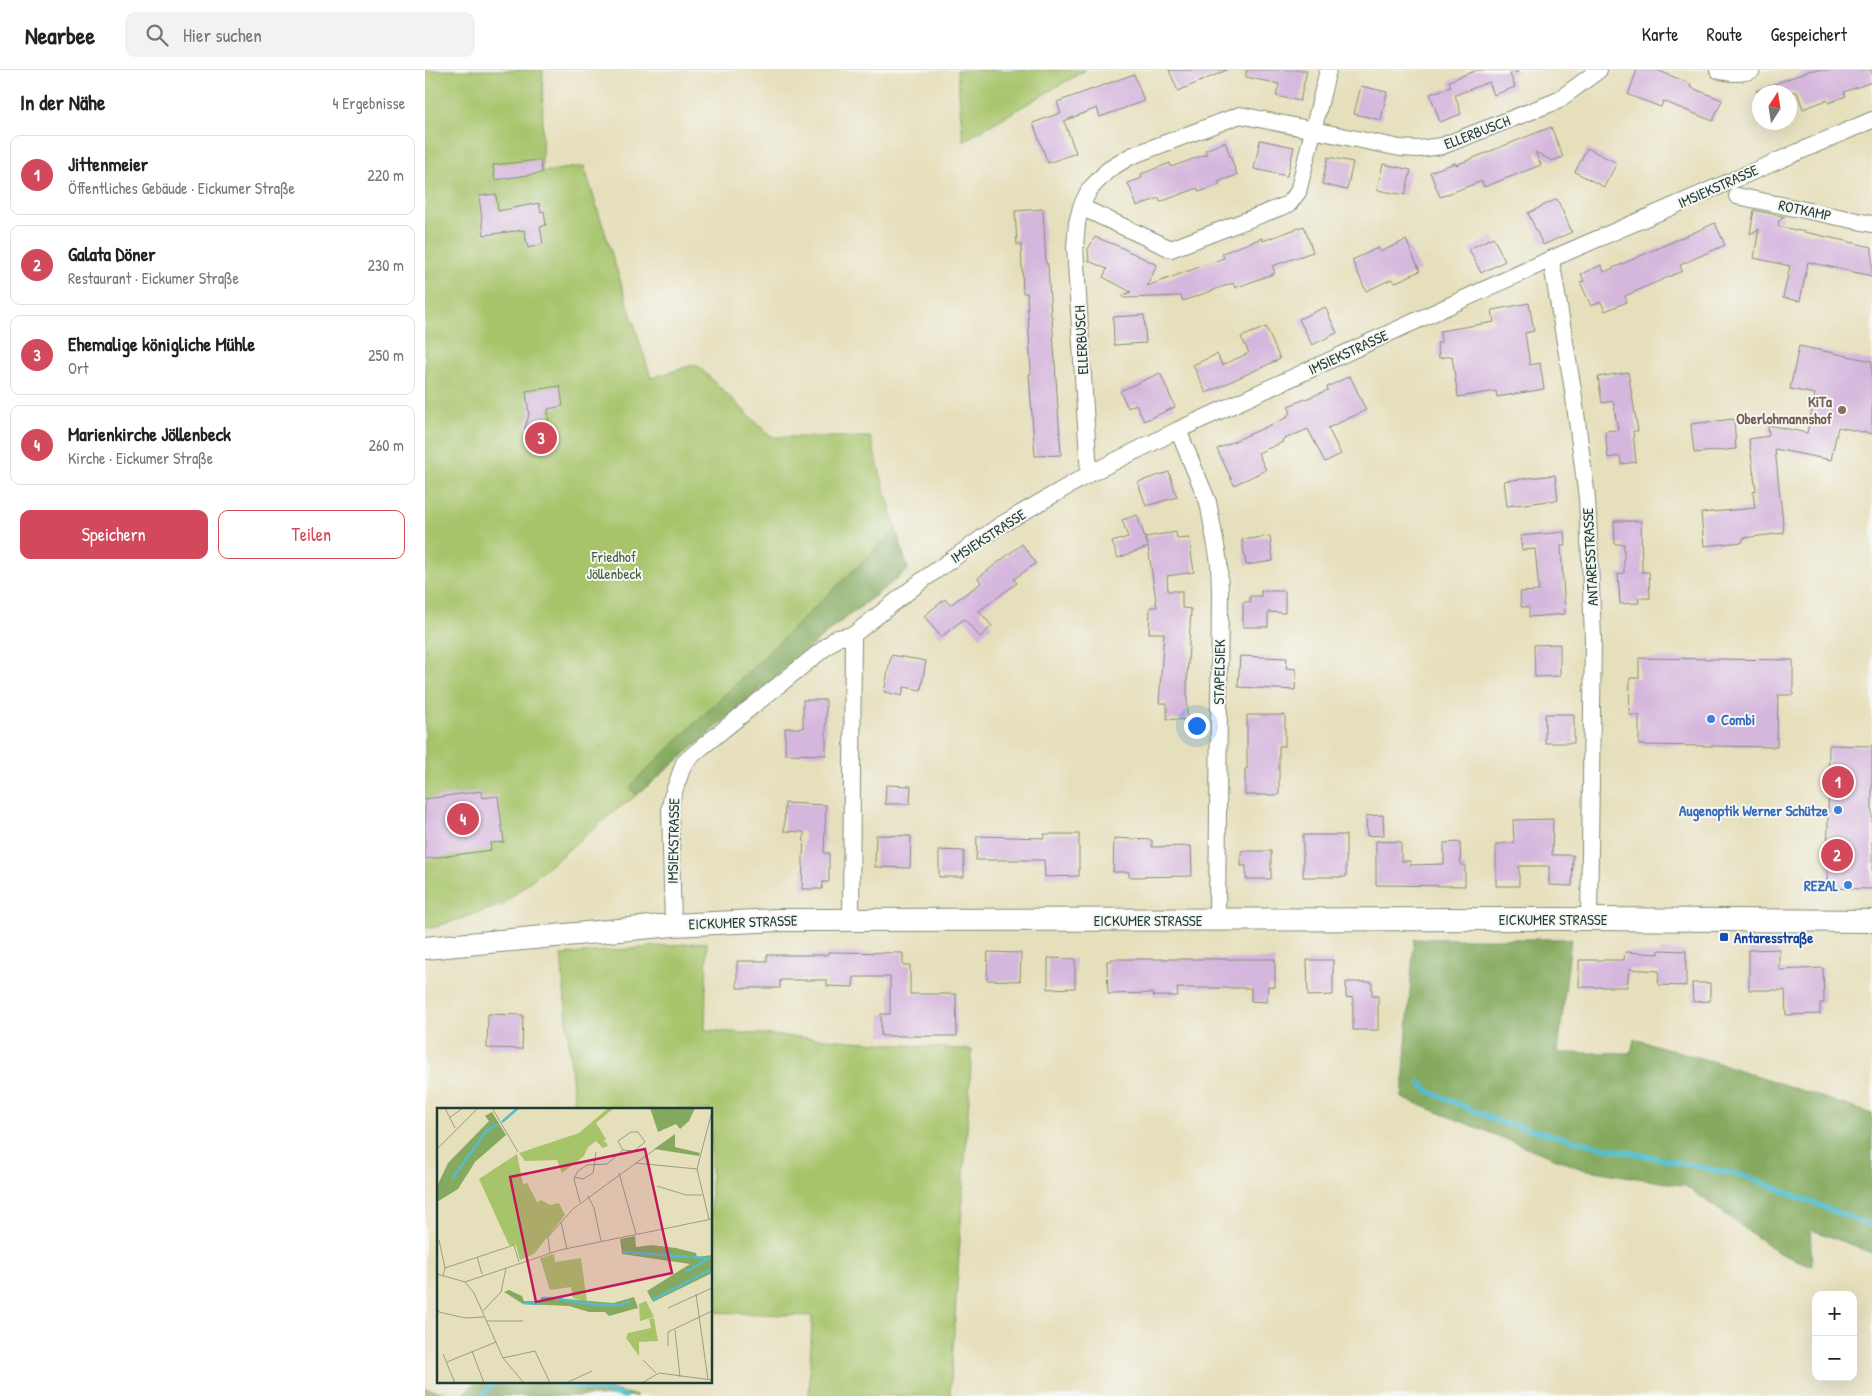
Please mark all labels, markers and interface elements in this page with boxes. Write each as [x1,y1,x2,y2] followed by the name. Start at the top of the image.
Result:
[125,12,475,57] search box
[25,19,95,51] text: Nearbee
[143,21,171,49] icon: search
[183,22,262,48] text: Hier suchen
[1642,22,1679,47] text: Karte
[1707,22,1743,47] text: Route
[1771,22,1847,47] text: Gespeichert
[1752,85,1797,130] north arrow
[20,88,105,117] text: In der Nähe
[333,92,405,114] text: 4 Ergebnisse
[1441,110,1513,154] street label: ELLERBUSCH
[68,151,148,177] text: Jittenmeier
[1675,159,1762,213] street label: IMSIEKSTRASSE
[34,164,40,186] text: 1
[367,164,404,186] text: 220 m
[68,177,295,199] text: Öffentliches Gebäude · Eickumer Straße
[1777,194,1833,226] street label: ROTKAMP
[68,241,156,267] text: Galata Döner
[33,254,41,276] text: 2
[368,254,404,276] text: 230 m
[68,267,239,289] text: Restaurant · Eickumer Straße
[1069,305,1093,375] street label: ELLERBUSCH
[1305,324,1392,380] street label: IMSIEKSTRASSE
[68,331,255,357] text: Ehemalige königliche Mühle
[33,344,41,366] text: 3
[368,344,404,366] text: 250 m
[68,357,89,379] text: Ort
[1736,391,1833,429] place label: KiTa Oberlohmannshof
[1836,404,1848,416] marker: KiTa Oberlohmannshof
[525,419,557,457] pin: 3
[68,421,231,447] text: Marienkirche Jöllenbeck
[34,434,40,456] text: 4
[368,434,404,456] text: 260 m
[68,447,213,469] text: Kirche · Eickumer Straße
[946,504,1030,568] street label: IMSIEKSTRASSE
[1577,507,1603,607] street label: ANTARESSTRASSE
[20,510,208,559] button: Speichern
[218,510,405,559] button: Teilen
[586,546,642,584] park label: Friedhof Jöllenbeck
[1208,639,1230,705] street label: STAPELSIEK
[1721,709,1755,730] place label: Combi
[1184,713,1210,739] your location
[1705,713,1717,725] marker: Combi
[1822,763,1854,801] pin: 1
[662,798,684,884] street label: IMSIEKSTRASSE
[447,800,479,838] pin: 4
[1679,800,1828,822] place label: Augenoptik Werner Schütze
[1832,804,1844,816] marker: Augenoptik Werner Schütze
[1821,836,1853,874] pin: 2
[1804,875,1838,896] place label: REZAL
[1842,879,1854,891] marker: REZAL
[1499,909,1608,930] street label: EICKUMER STRASSE
[688,910,798,934] street label: EICKUMER STRASSE
[1094,910,1203,931] street label: EICKUMER STRASSE
[1734,927,1813,949] place label: Antaresstraße
[1718,931,1730,943] marker: Antaresstraße
[437,1108,713,1384] inset map
[1812,1291,1857,1381] map controls
[1812,1291,1857,1336] button: +
[1812,1336,1857,1381] button: −

